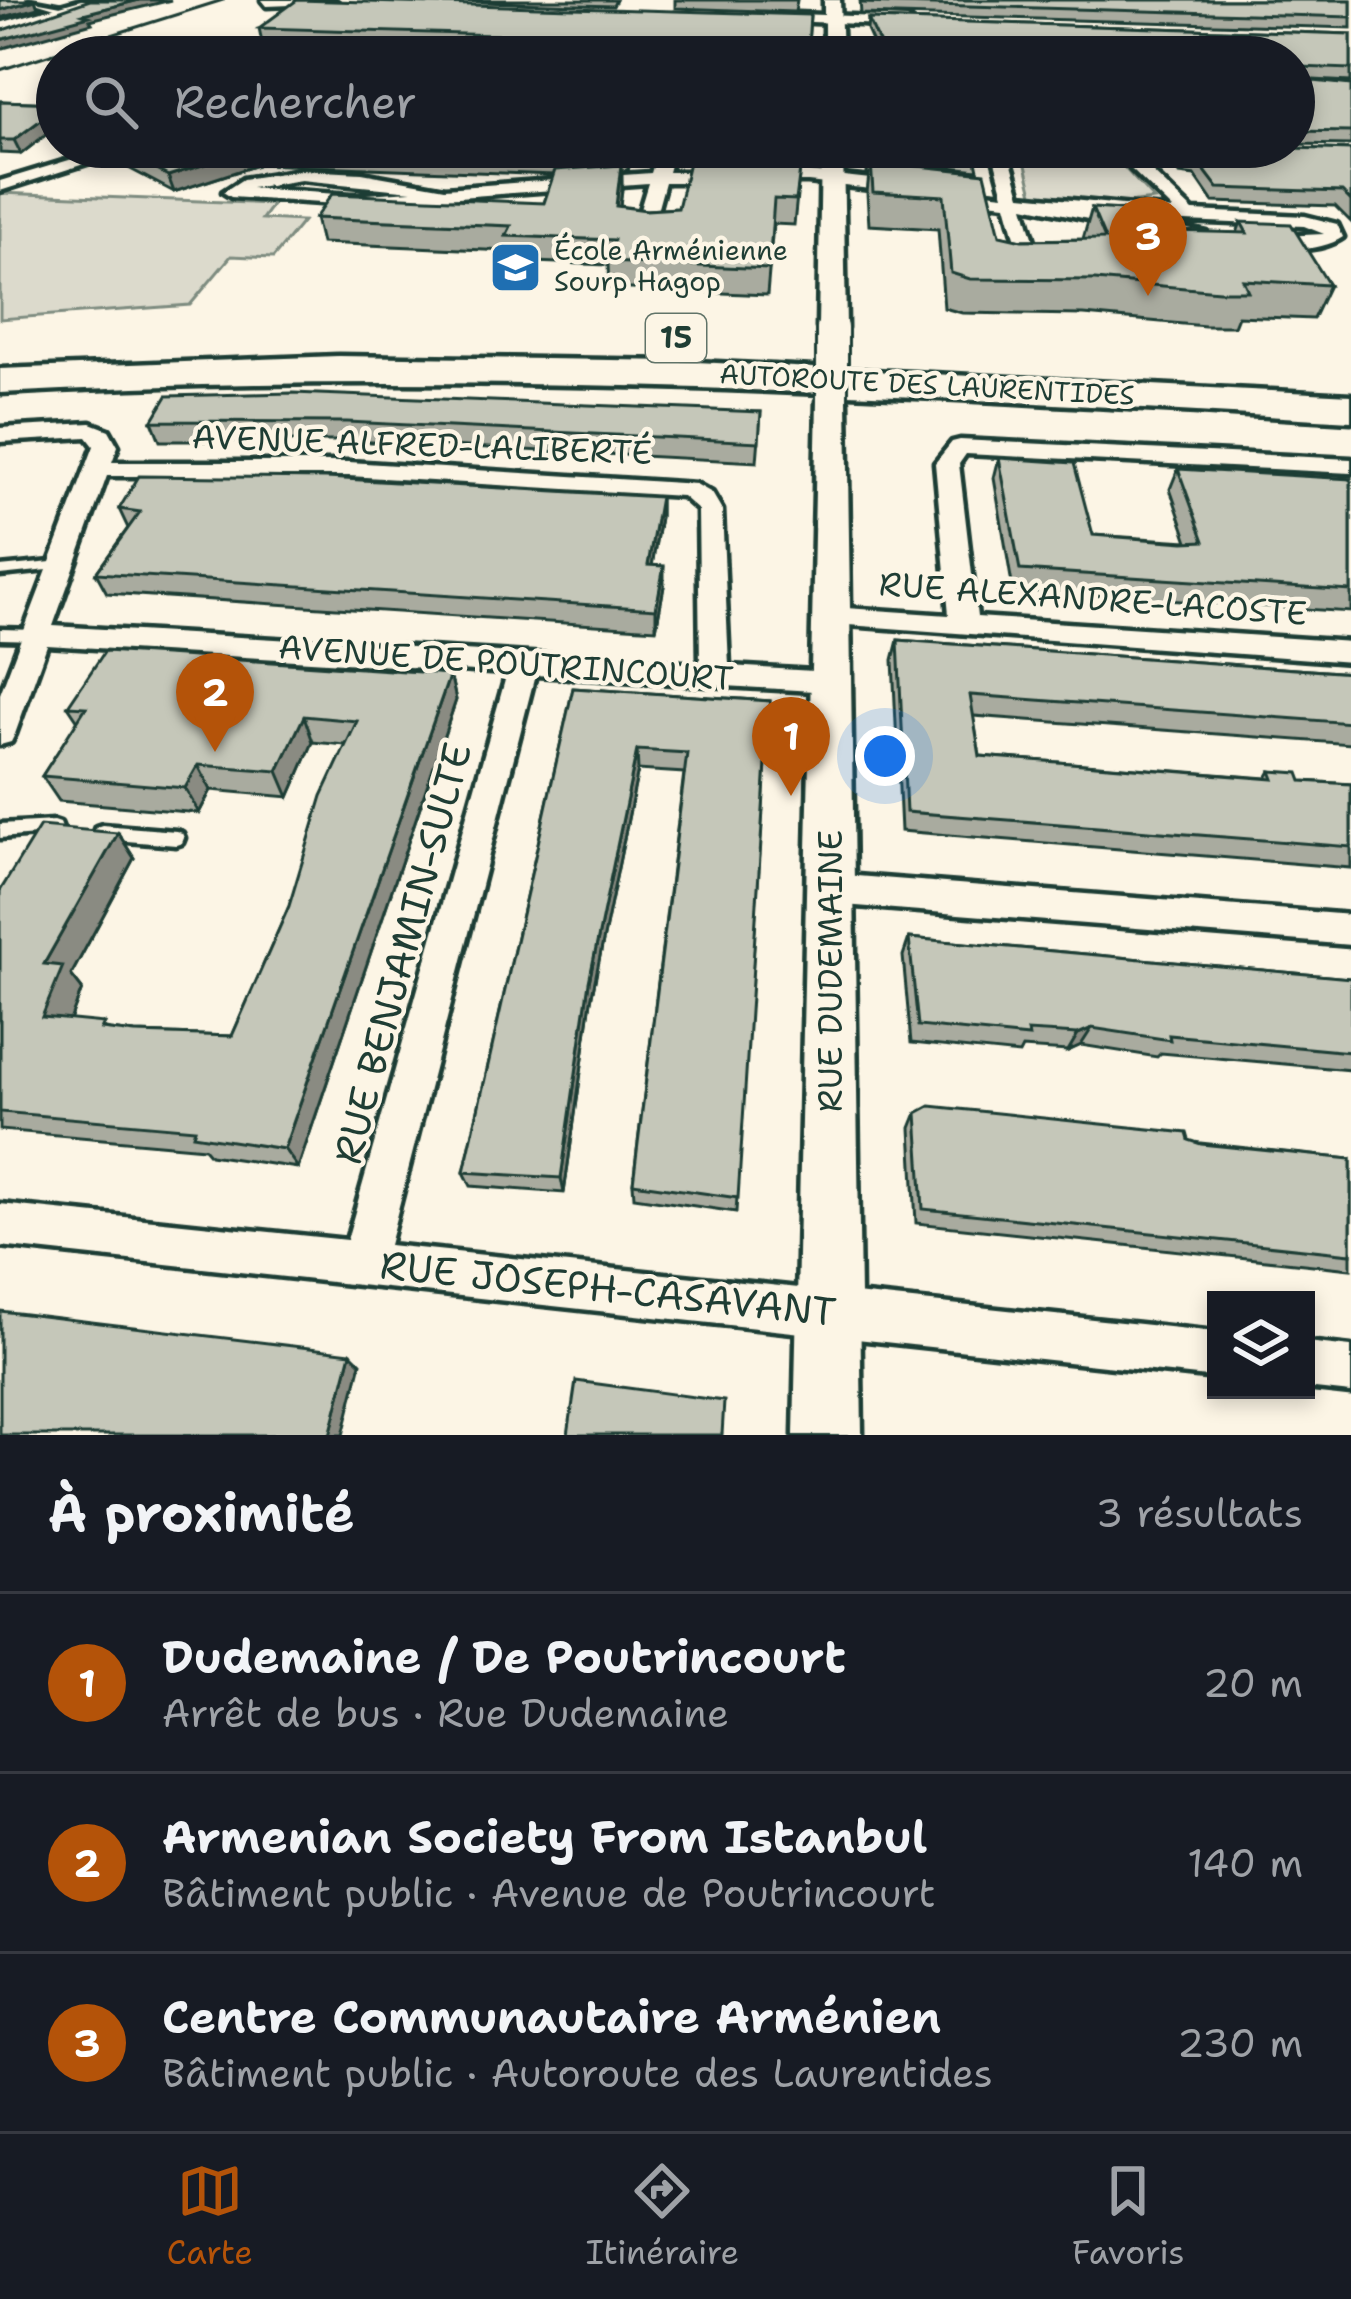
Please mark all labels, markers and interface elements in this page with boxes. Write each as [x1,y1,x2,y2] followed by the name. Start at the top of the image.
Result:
[36,36,1315,168] search box
[78,69,144,135] icon: search
[174,72,417,132] text: Rechercher
[1109,197,1187,296] pin: 3
[554,232,788,300] place label: École Arménienne Sourp Hagop
[487,239,543,295] school or university icon: École Arménienne Sourp Hagop
[646,314,706,362] road number: 15
[719,355,1135,414] street label: AUTOROUTE DES LAURENTIDES
[191,414,653,475] street label: AVENUE ALFRED-LALIBERTÉ
[878,561,1308,636] street label: RUE ALEXANDRE-LACOSTE
[277,624,735,701] street label: AVENUE DE POUTRINCOURT
[176,653,254,752] pin: 2
[752,697,830,796] pin: 1
[855,726,915,786] your location
[321,737,483,1169] street label: RUE BENJAMIN-SULTE
[808,830,853,1112] street label: RUE DUDEMAINE
[377,1238,839,1338] street label: RUE JOSEPH-CASAVANT
[1207,1291,1315,1399] map controls
[1207,1291,1315,1399] button: layers
[48,1479,355,1547] text: À proximité
[1096,1487,1303,1539] text: 3 résultats
[162,1627,846,1687] text: Dudemaine / De Poutrincourt
[78,1657,96,1709] text: 1
[1203,1657,1303,1709] text: 20 m
[162,1687,729,1739] text: Arrêt de bus · Rue Dudemaine
[162,1807,927,1867] text: Armenian Society From Istanbul
[73,1837,101,1889] text: 2
[1187,1837,1303,1889] text: 140 m
[162,1867,936,1919] text: Bâtiment public · Avenue de Poutrincourt
[162,1987,941,2047] text: Centre Communautaire Arménien
[73,2017,101,2069] text: 3
[1177,2017,1303,2069] text: 230 m
[162,2047,993,2099] text: Bâtiment public · Autoroute des Laurentides
[166,2158,253,2275] tab: Carte
[586,2158,739,2275] tab: Itinéraire
[1072,2158,1185,2275] tab: Favoris

